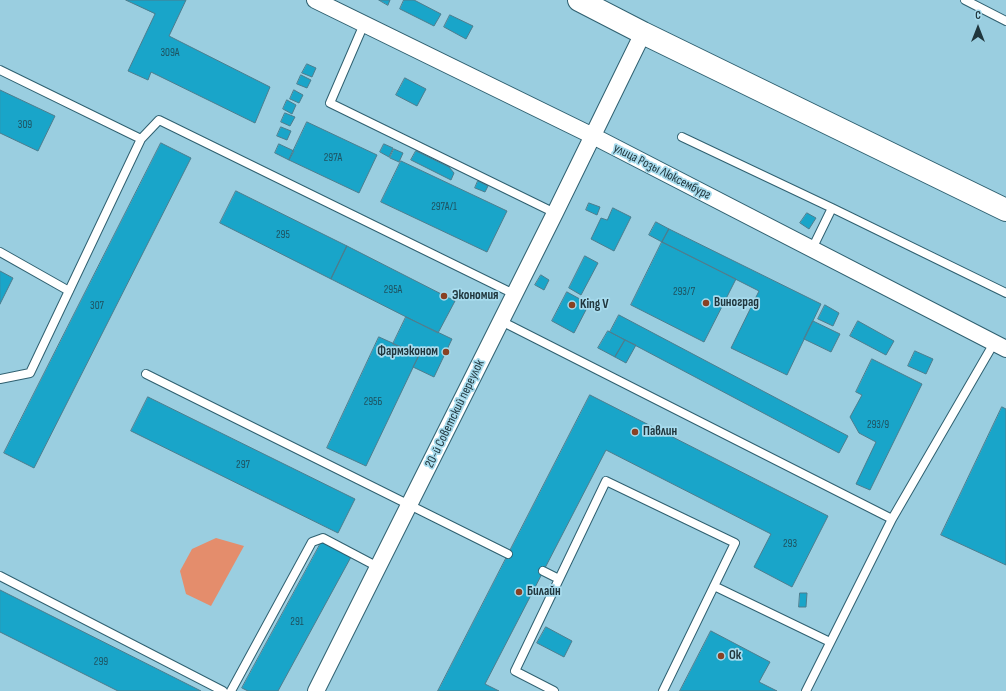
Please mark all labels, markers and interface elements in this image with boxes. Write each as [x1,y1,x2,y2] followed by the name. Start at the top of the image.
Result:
[958,8,998,48] north arrow
[975,9,981,22] text: С
[160,46,180,60] house number: 309А
[18,118,32,132] house number: 309
[611,141,713,203] street label: улица Розы Люксембург
[324,151,342,165] house number: 297А
[431,200,457,214] house number: 297А/1
[276,228,290,242] house number: 295
[384,283,402,297] house number: 295А
[673,285,695,299] house number: 293/7
[452,288,499,304] place label: Экономия
[439,291,449,301] marker: Экономия
[714,295,759,311] place label: Виноград
[580,297,609,313] place label: King V
[701,298,711,308] marker: Виноград
[90,299,104,313] house number: 307
[567,300,577,310] marker: King V
[377,344,438,360] place label: Фармэконом
[441,347,451,357] marker: Фармэконом
[422,357,488,471] street label: 20-й Советский переулок
[364,395,382,409] house number: 295Б
[867,418,889,432] house number: 293/9
[643,424,677,440] place label: Павлин
[630,427,640,437] marker: Павлин
[236,458,250,472] house number: 297
[783,537,797,551] house number: 293
[527,584,561,600] place label: Билайн
[514,587,524,597] marker: Билайн
[290,615,304,629] house number: 291
[729,648,741,664] place label: Ок
[716,651,726,661] marker: Ок
[94,655,108,669] house number: 299

